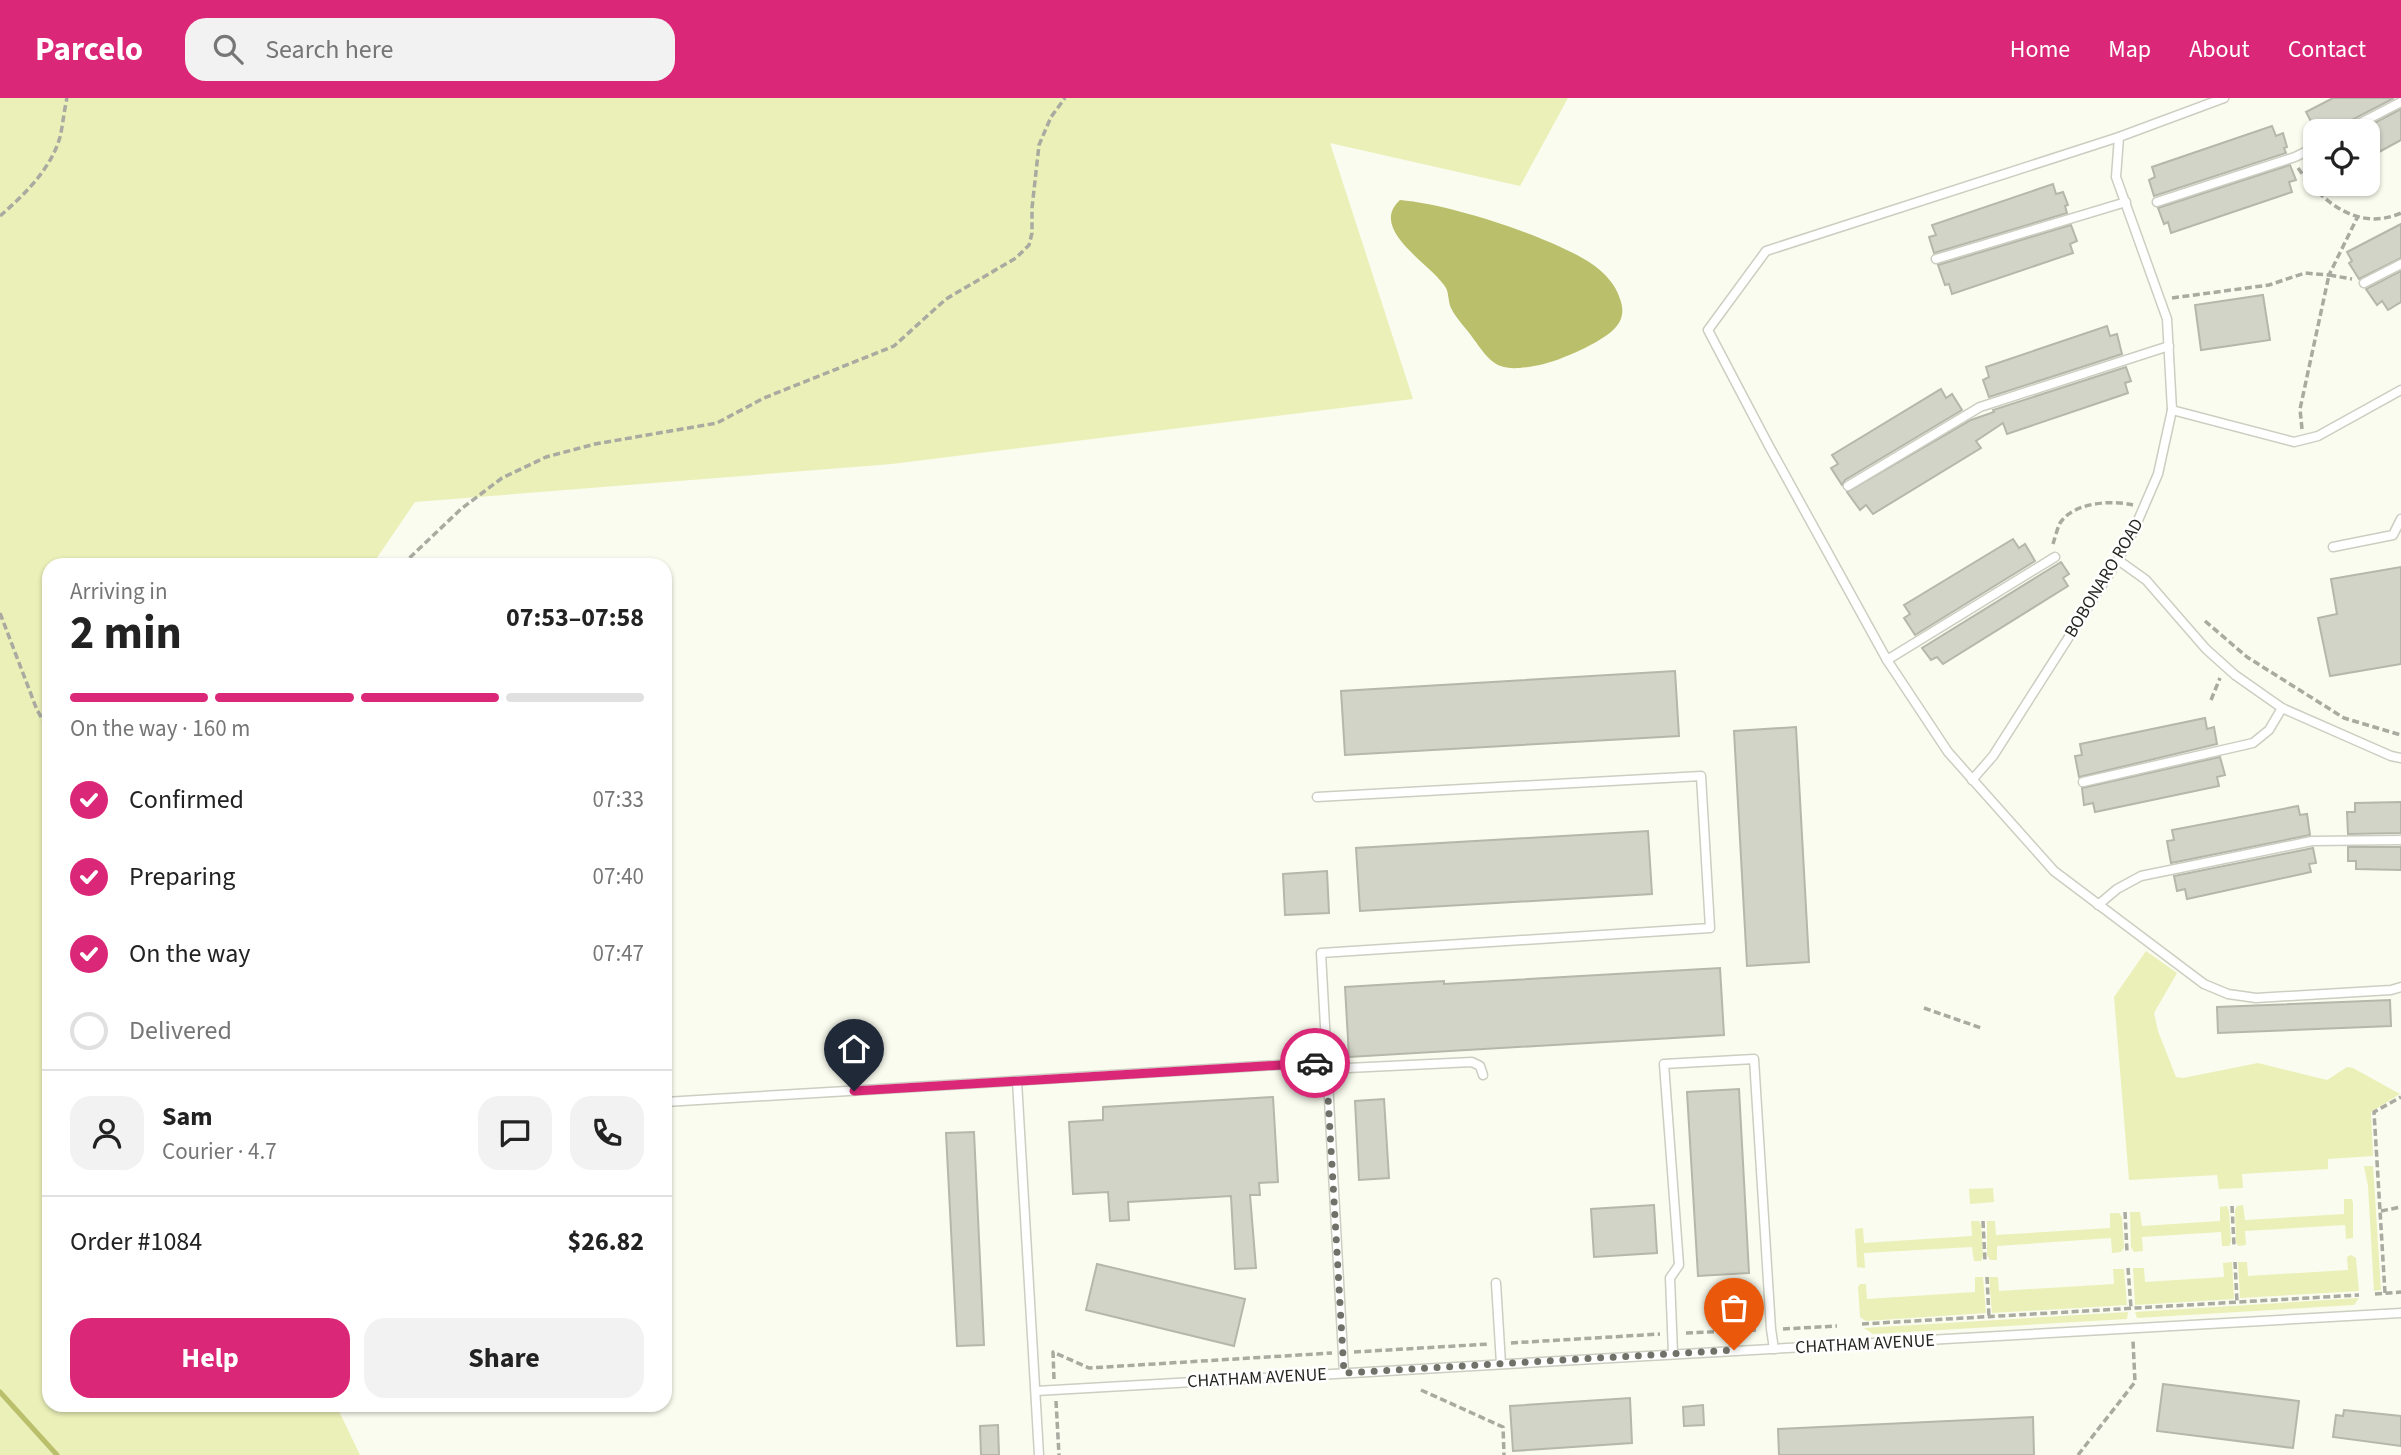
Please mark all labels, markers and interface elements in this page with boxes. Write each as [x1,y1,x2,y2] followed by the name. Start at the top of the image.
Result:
[185,18,675,81] search box
[35,26,143,73] text: Parcelo
[209,30,247,68] icon: search
[265,31,393,68] text: Search here
[2010,32,2070,67] text: Home
[2108,32,2151,67] text: Map
[2189,32,2250,67] text: About
[2288,32,2366,67] text: Contact
[2303,119,2380,196] map controls
[2303,119,2380,196] button: locate
[2058,514,2150,642] street label: BOBONARO ROAD
[70,575,168,608] text: Arriving in
[506,599,644,636] text: 07:53–07:58
[70,601,182,666] text: 2 min
[70,712,250,745] text: On the way · 160 m
[70,781,108,819] icon: check
[129,781,244,818] text: Confirmed
[593,783,644,816] text: 07:33
[70,858,108,896] icon: check
[129,858,235,895] text: Preparing
[593,860,644,893] text: 07:40
[70,935,108,973] icon: check
[129,935,250,972] text: On the way
[593,937,644,970] text: 07:47
[129,1012,232,1049] text: Delivered
[824,1019,884,1091] pin
[1280,1028,1350,1098] courier
[835,1030,873,1068] icon: home
[1296,1044,1334,1082] icon: car
[70,1096,144,1170] button: person
[478,1096,552,1170] button: chat
[570,1096,644,1170] button: phone
[162,1098,212,1135] text: Sam
[162,1135,277,1168] text: Courier · 4.7
[70,1223,202,1260] text: Order #1084
[568,1223,644,1260] text: $26.82
[1704,1278,1764,1350] pin
[1715,1289,1753,1327] icon: bag
[70,1318,350,1398] button: Help
[364,1318,644,1398] button: Share
[1795,1328,1935,1360] street label: CHATHAM AVENUE
[1187,1362,1327,1394] street label: CHATHAM AVENUE

